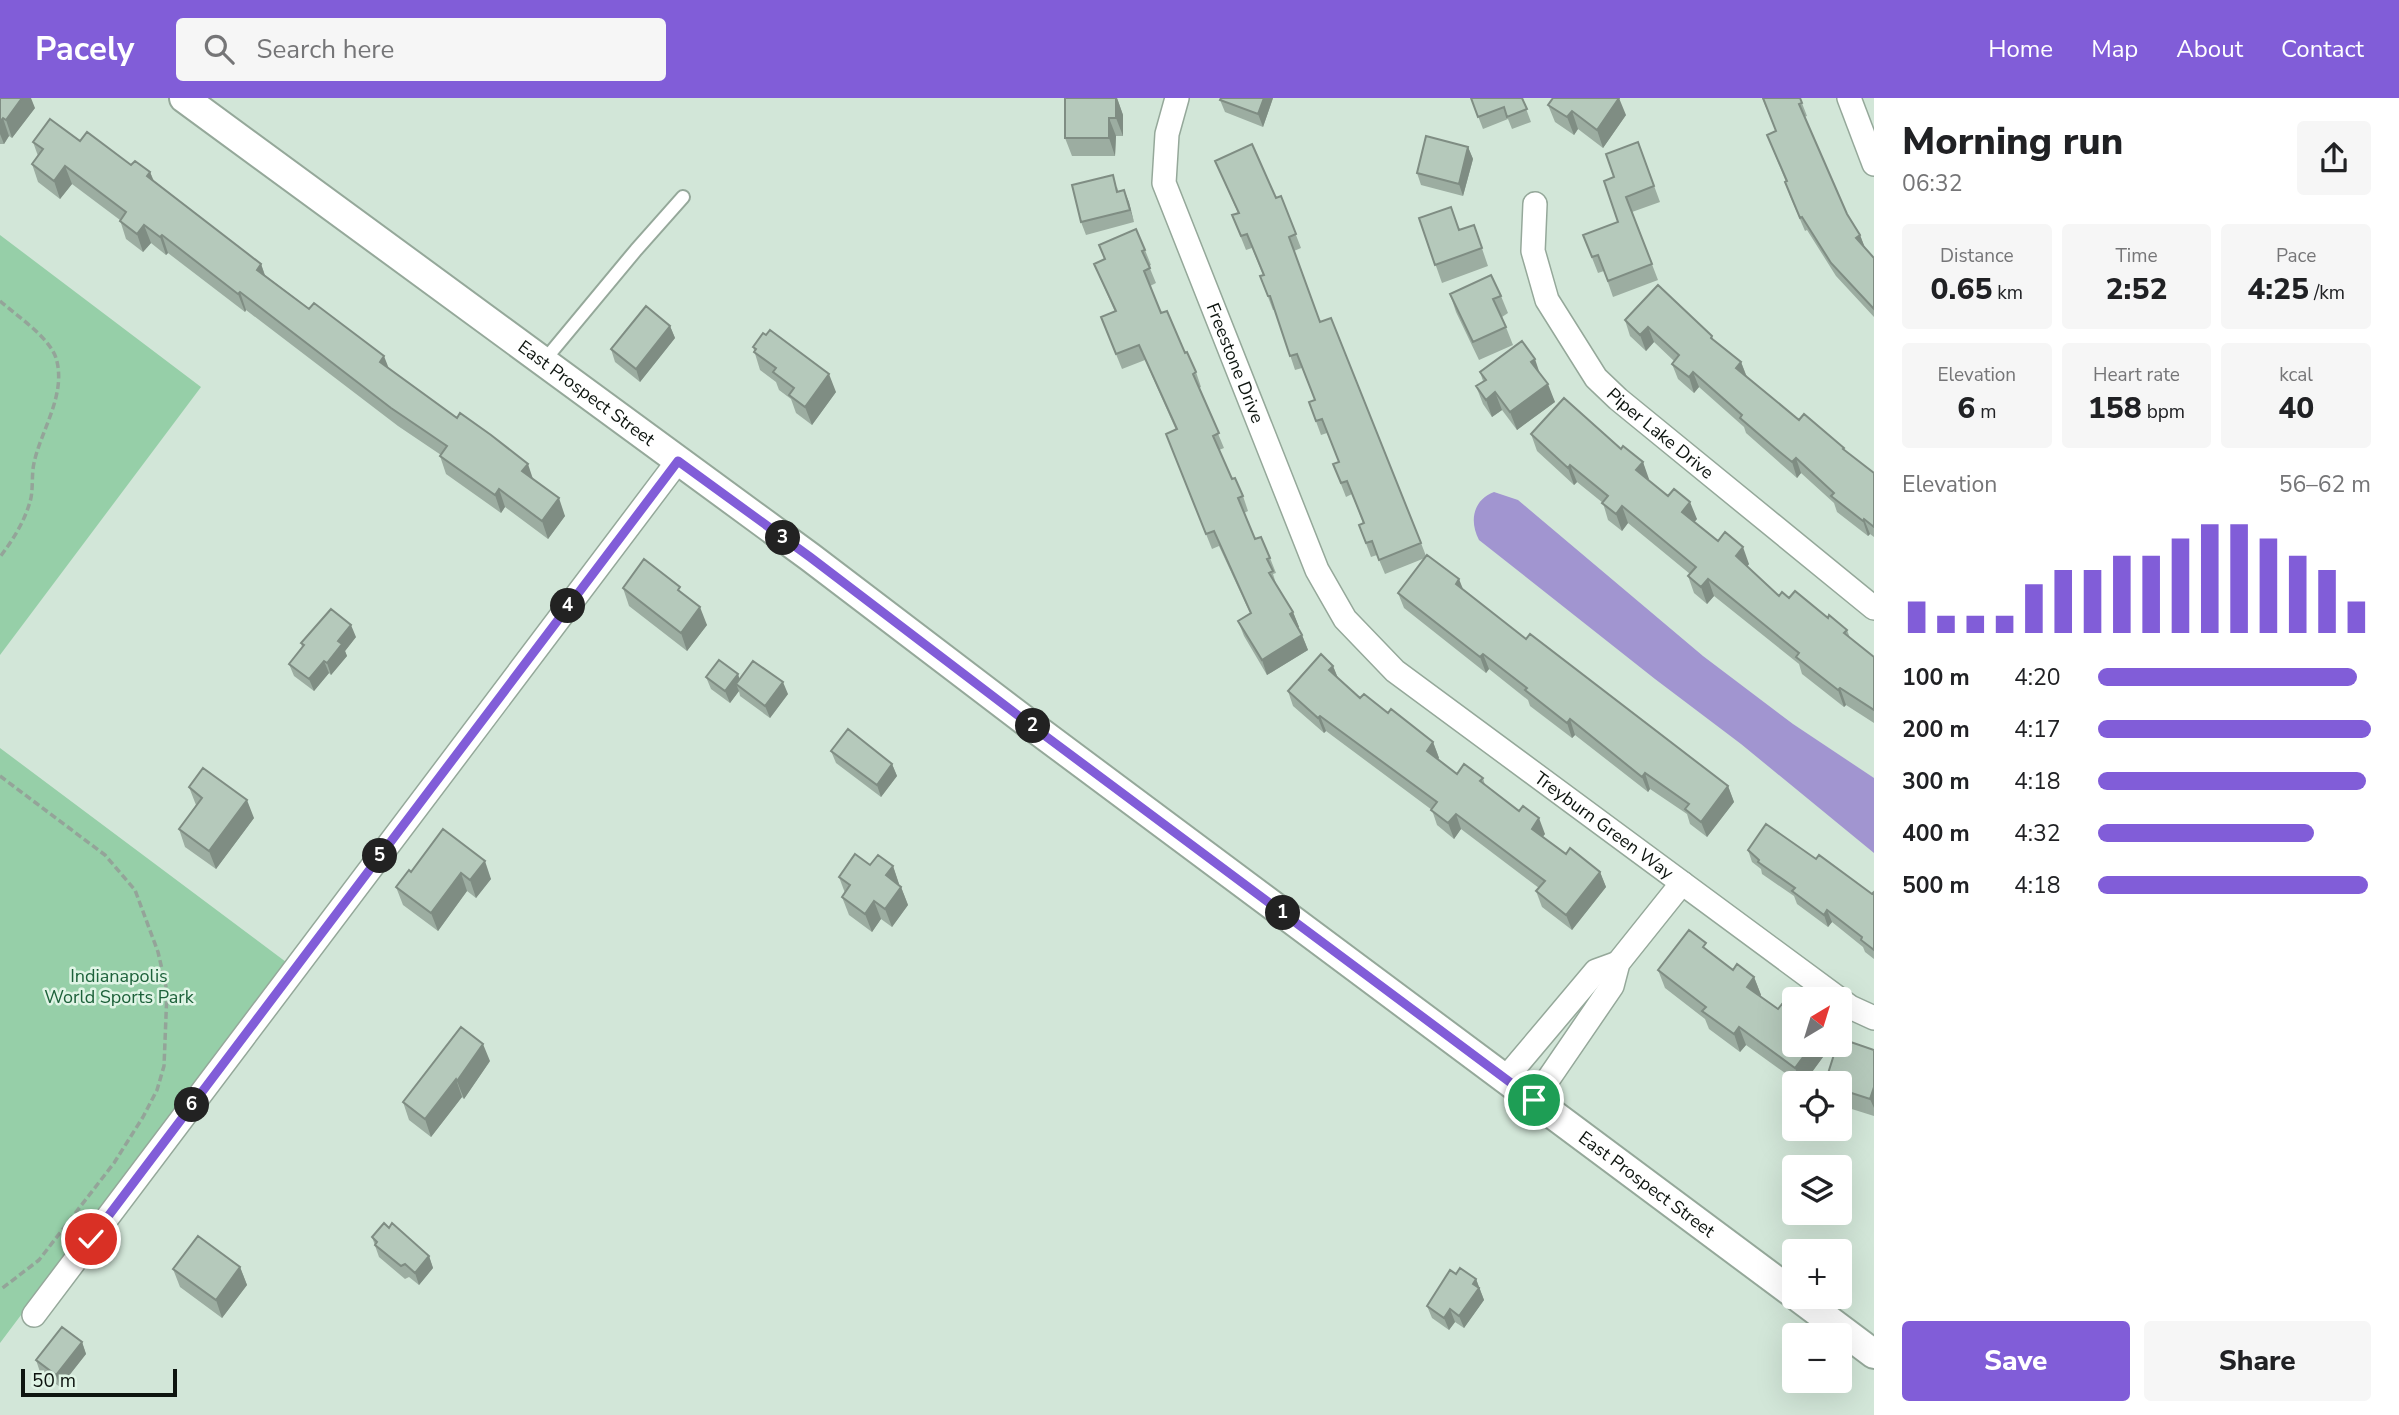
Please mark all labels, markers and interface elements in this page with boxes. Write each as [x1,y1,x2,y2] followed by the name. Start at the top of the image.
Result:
[176,18,666,81] search box
[35,27,134,72] text: Pacely
[200,30,238,68] icon: search
[256,32,394,67] text: Search here
[1988,33,2053,65] text: Home
[2091,33,2138,65] text: Map
[2176,33,2243,65] text: About
[2281,33,2364,65] text: Contact
[1902,116,2123,167] text: Morning run
[2297,121,2371,195] button: share
[1902,168,1962,199] text: 06:32
[1940,243,2014,269] text: Distance
[2115,243,2158,269] text: Time
[2276,243,2316,269] text: Pace
[1931,269,1992,310] text: 0.65
[2106,269,2167,310] text: 2:52
[2247,269,2309,310] text: 4:25
[1992,280,2023,306] text: km
[2309,280,2345,306] text: /km
[1201,299,1270,427] street label: Freestone Drive
[513,335,660,452] street label: East Prospect Street
[1937,362,2016,388] text: Elevation
[2093,362,2180,388] text: Heart rate
[2279,362,2313,388] text: kcal
[1601,382,1719,484] street label: Piper Lake Drive
[1957,388,1975,429] text: 6
[2088,388,2142,429] text: 158
[2278,388,2314,429] text: 40
[1975,399,1996,425] text: m
[2142,399,2185,425] text: bpm
[1902,469,1997,500] text: Elevation
[2279,469,2371,500] text: 56–62 m
[766,520,800,556] pin: 3
[777,524,788,550] text: 3
[550,588,586,624] pin: 4
[562,592,573,618] text: 4
[1902,662,1970,693] text: 100 m
[2014,662,2061,693] text: 4:20
[1016,708,1050,744] pin: 2
[1027,712,1038,738] text: 2
[1902,714,1970,745] text: 200 m
[2014,714,2061,745] text: 4:17
[1530,766,1679,885] street label: Treyburn Green Way
[1902,766,1970,797] text: 300 m
[2014,766,2061,797] text: 4:18
[1902,818,1970,849] text: 400 m
[2014,818,2061,849] text: 4:32
[362,838,398,874] pin: 5
[374,842,385,868] text: 5
[1902,870,1970,901] text: 500 m
[2014,870,2061,901] text: 4:18
[1266,896,1300,930] pin: 1
[1277,899,1288,925] text: 1
[44,964,195,1009] park label: Indianapolis World Sports Park
[1782,987,1852,1057] north arrow
[1782,987,1852,1393] map controls
[1504,1070,1564,1130] pin
[1782,1071,1852,1141] button: locate
[1515,1081,1553,1119] icon: arrive
[174,1088,210,1122] pin: 6
[186,1091,197,1117] text: 6
[1574,1126,1720,1243] street label: East Prospect Street
[1782,1155,1852,1225] button: layers
[61,1209,121,1269] pin
[72,1220,110,1258] icon: check
[1782,1239,1852,1309] button: +
[1902,1321,2130,1401] button: Save
[2144,1321,2371,1401] button: Share
[1782,1323,1852,1393] button: −
[21,1366,177,1398] scale bar
[32,1368,76,1394] text: 50 m

